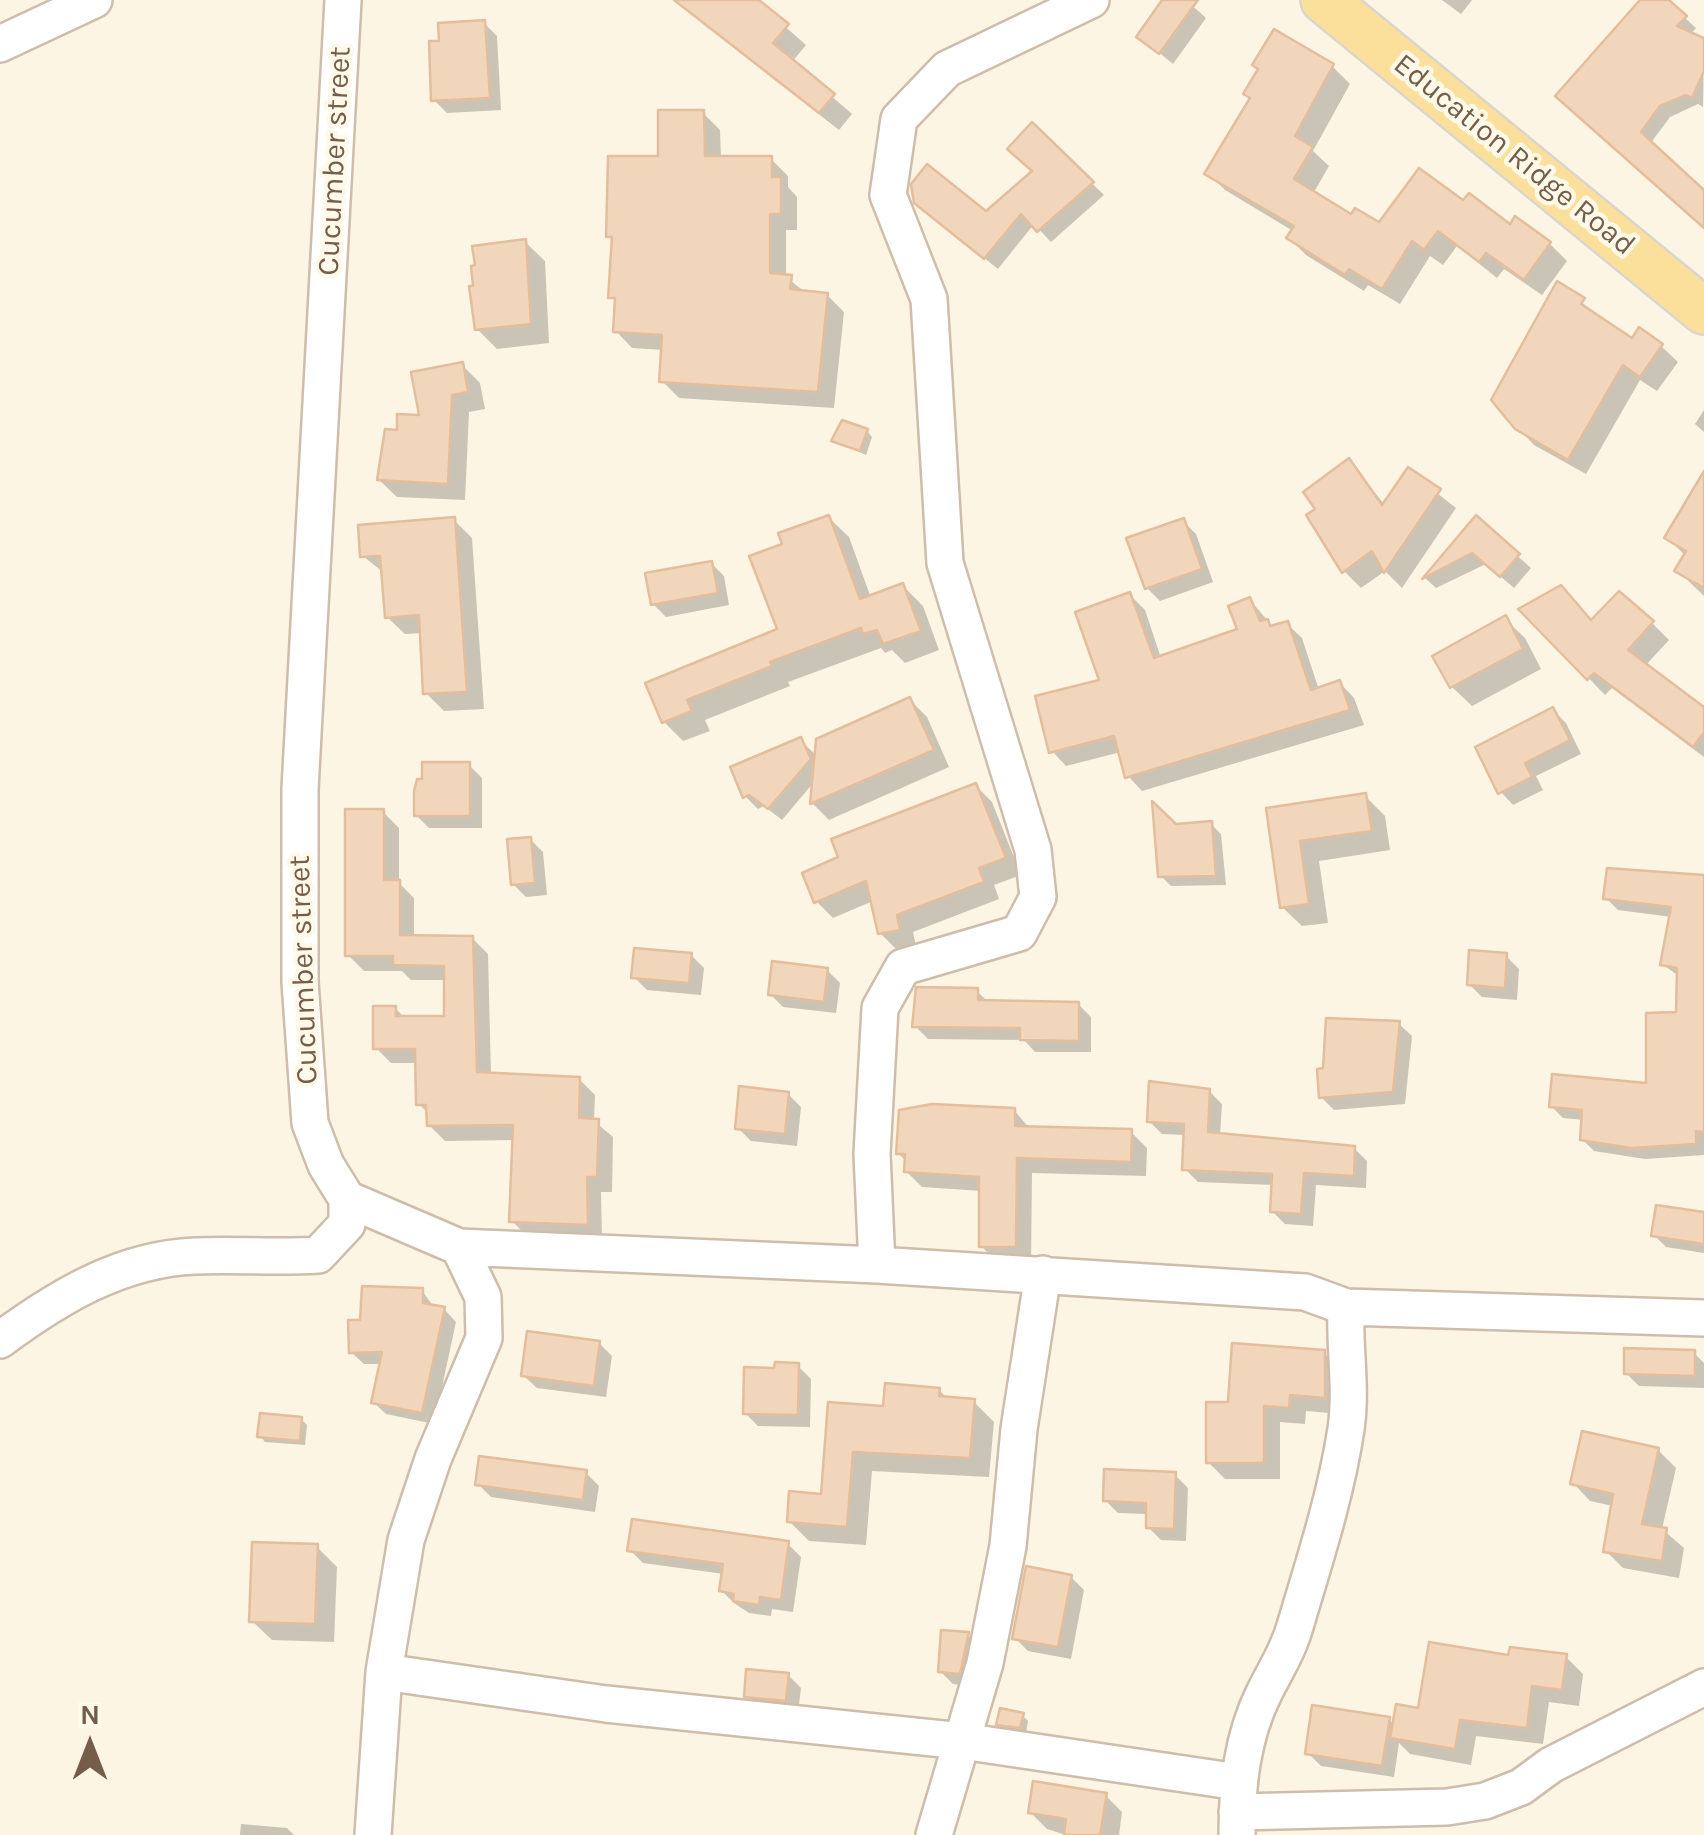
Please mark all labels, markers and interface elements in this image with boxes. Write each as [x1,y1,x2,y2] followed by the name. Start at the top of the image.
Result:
[311,46,359,276] street label: Cucumber street
[1386,47,1642,263] street label: Education Ridge Road
[282,855,326,1085] street label: Cucumber street
[40,1695,140,1795] north arrow
[80,1698,100,1731] text: N

